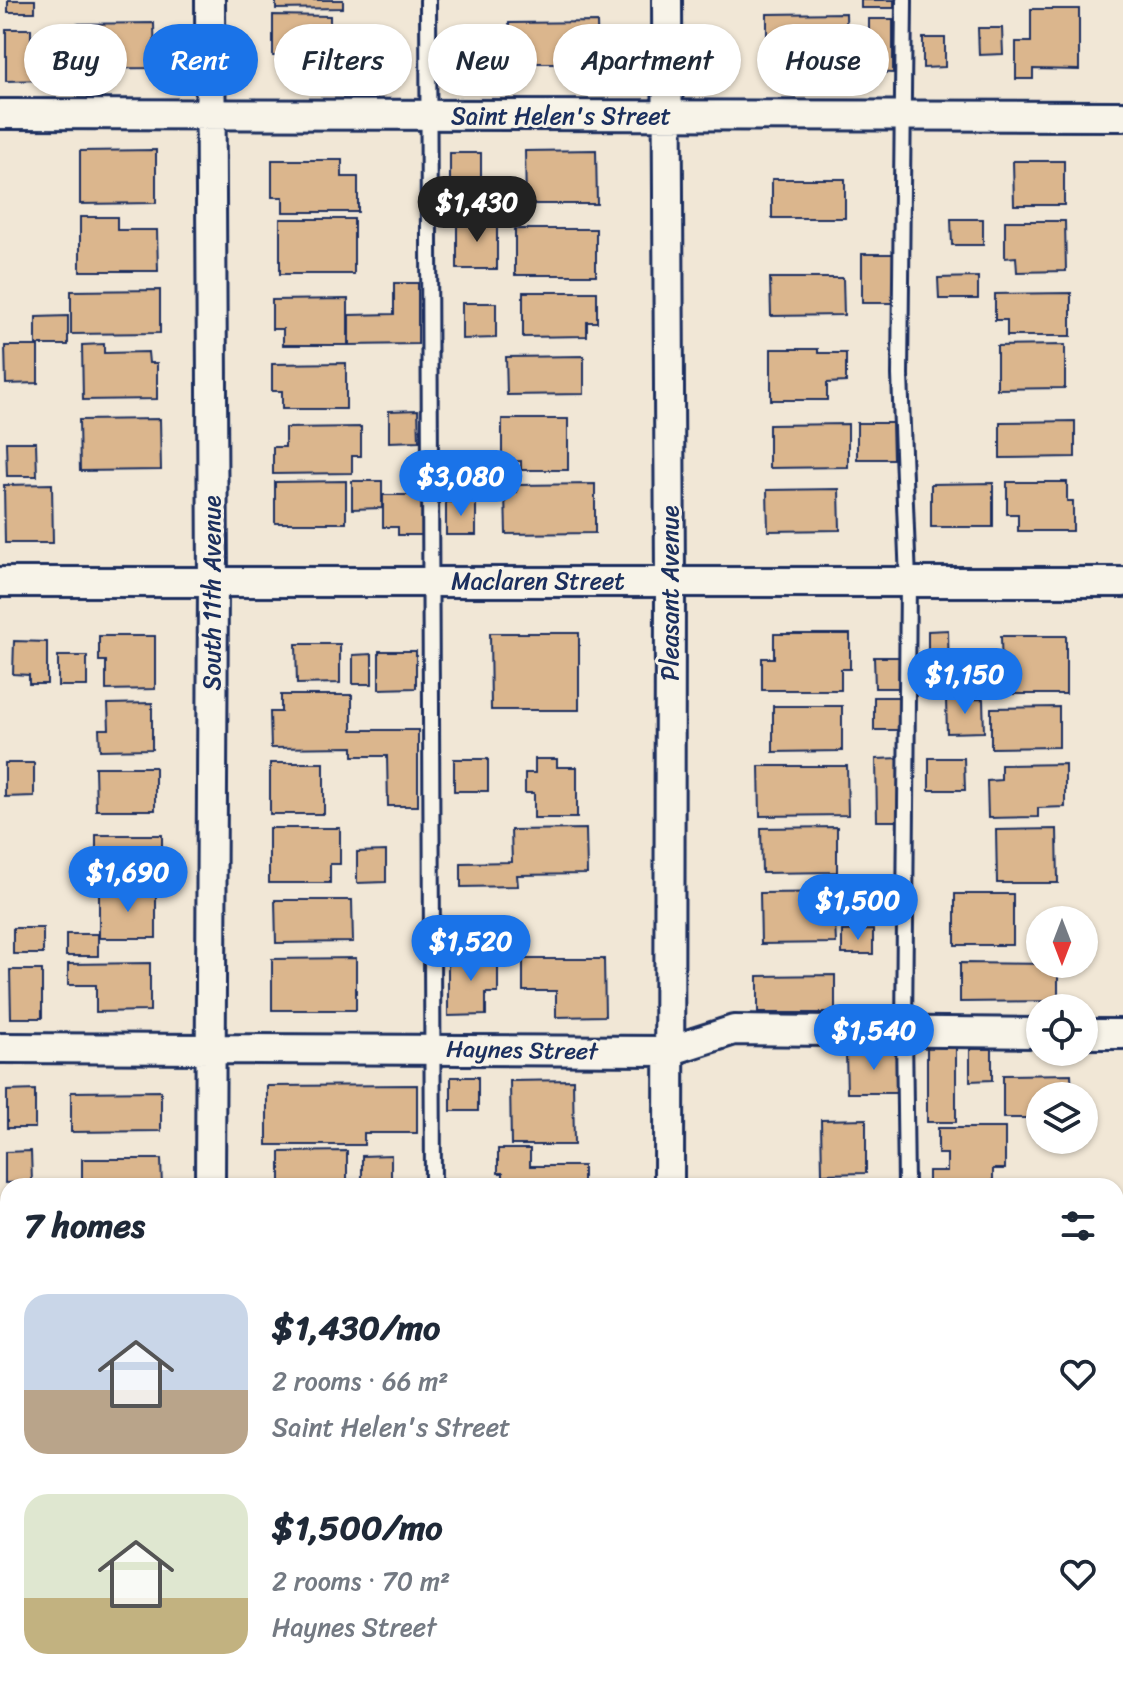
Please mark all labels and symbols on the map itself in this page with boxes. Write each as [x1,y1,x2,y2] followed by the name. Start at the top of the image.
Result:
[451,95,671,137] street label: Saint Helen's Street
[412,176,542,244] pin: $1,430
[396,450,526,518] pin: $3,080
[191,495,233,691] street label: South 11th Avenue
[649,505,691,681] street label: Pleasant Avenue
[451,560,625,602] street label: Maclaren Street
[900,648,1030,716] pin: $1,150
[63,846,193,914] pin: $1,690
[793,874,923,942] pin: $1,500
[1026,906,1098,978] north arrow
[406,915,536,983] pin: $1,520
[809,1004,939,1072] pin: $1,540
[446,1028,600,1072] street label: Haynes Street

